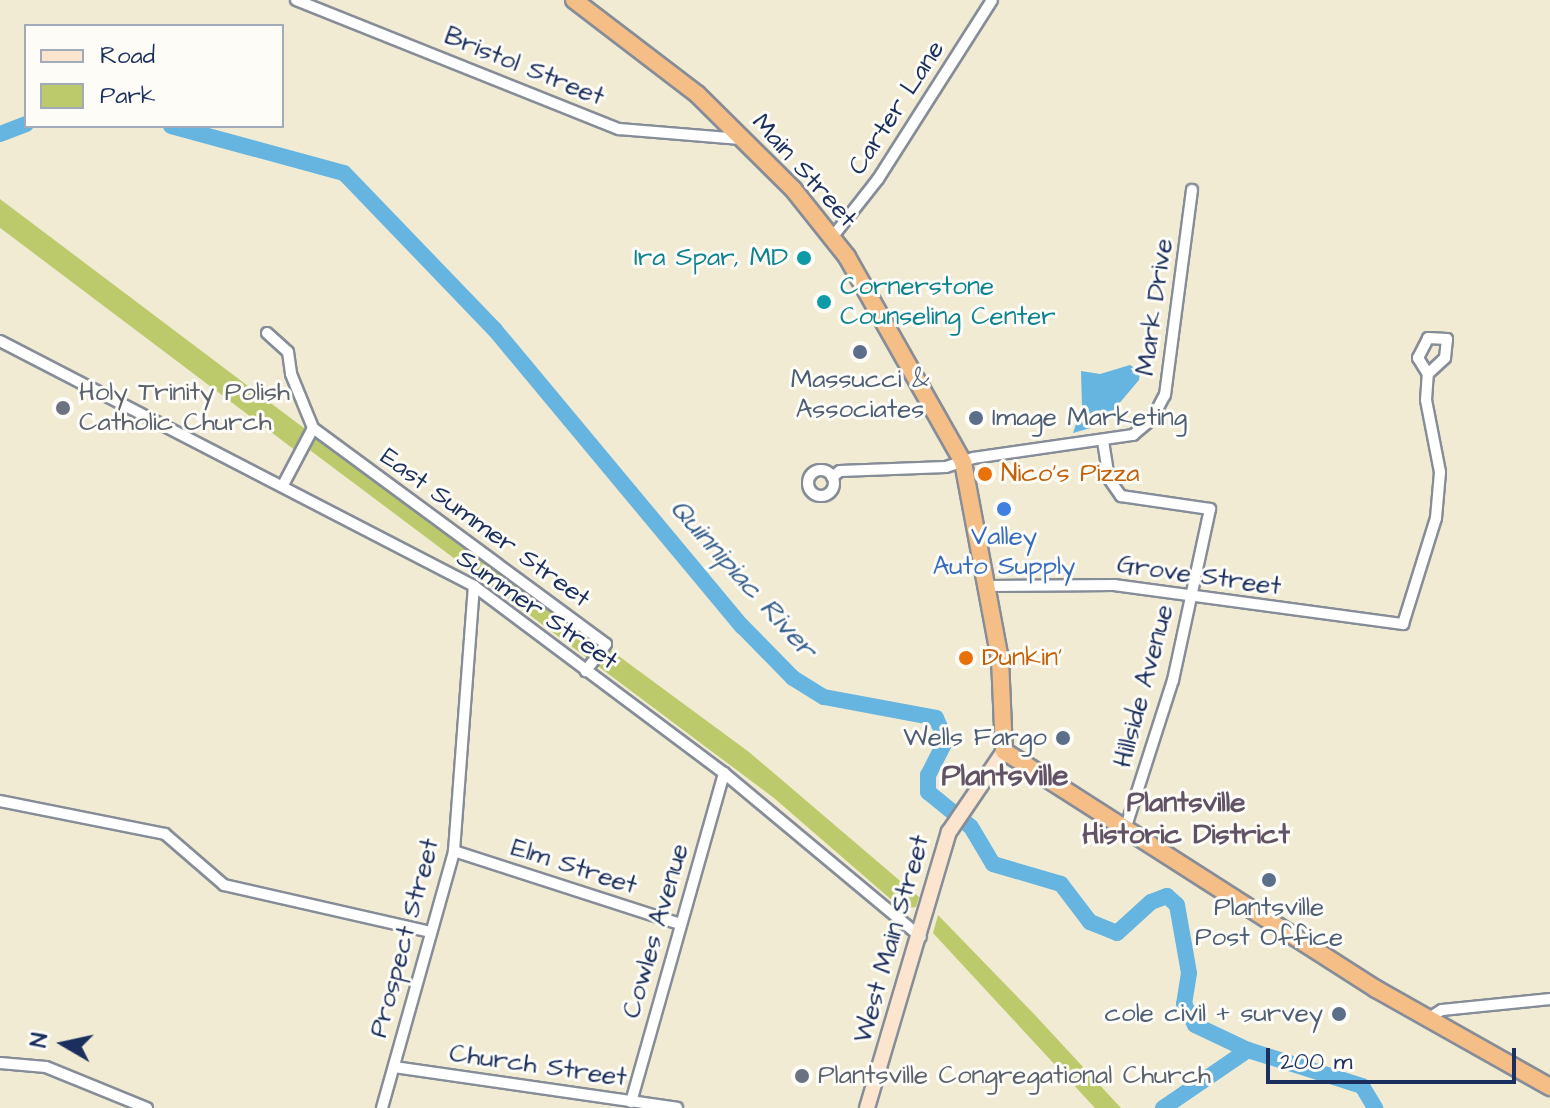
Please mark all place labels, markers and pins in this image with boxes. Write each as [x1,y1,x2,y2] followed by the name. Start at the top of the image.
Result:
[634,242,788,274] place label: Ira Spar, MD
[795,249,813,267] marker: Ira Spar, MD
[840,271,1056,332] place label: Cornerstone Counseling Center
[815,293,833,311] marker: Cornerstone Counseling Center
[851,343,869,361] marker: Massucci & Associates
[791,364,929,426] place label: Massucci & Associates
[79,377,290,438] place label: Holy Trinity Polish Catholic Church
[54,399,72,417] marker: Holy Trinity Polish Catholic Church
[992,402,1187,434] place label: Image Marketing
[967,409,985,427] marker: Image Marketing
[1001,458,1139,490] place label: Nico's Pizza
[976,465,994,483] marker: Nico's Pizza
[995,500,1013,518] marker: Valley Auto Supply
[933,521,1075,582] place label: Valley Auto Supply
[982,642,1062,674] place label: Dunkin'
[957,649,975,667] marker: Dunkin'
[903,722,1047,754] place label: Wells Fargo
[1054,729,1072,747] marker: Wells Fargo
[1260,871,1278,889] marker: Plantsville Post Office
[1195,892,1343,954] place label: Plantsville Post Office
[1105,998,1323,1030] place label: cole civil + survey
[1330,1005,1348,1023] marker: cole civil + survey
[818,1060,1211,1092] place label: Plantsville Congregational Church
[793,1067,811,1085] marker: Plantsville Congregational Church

